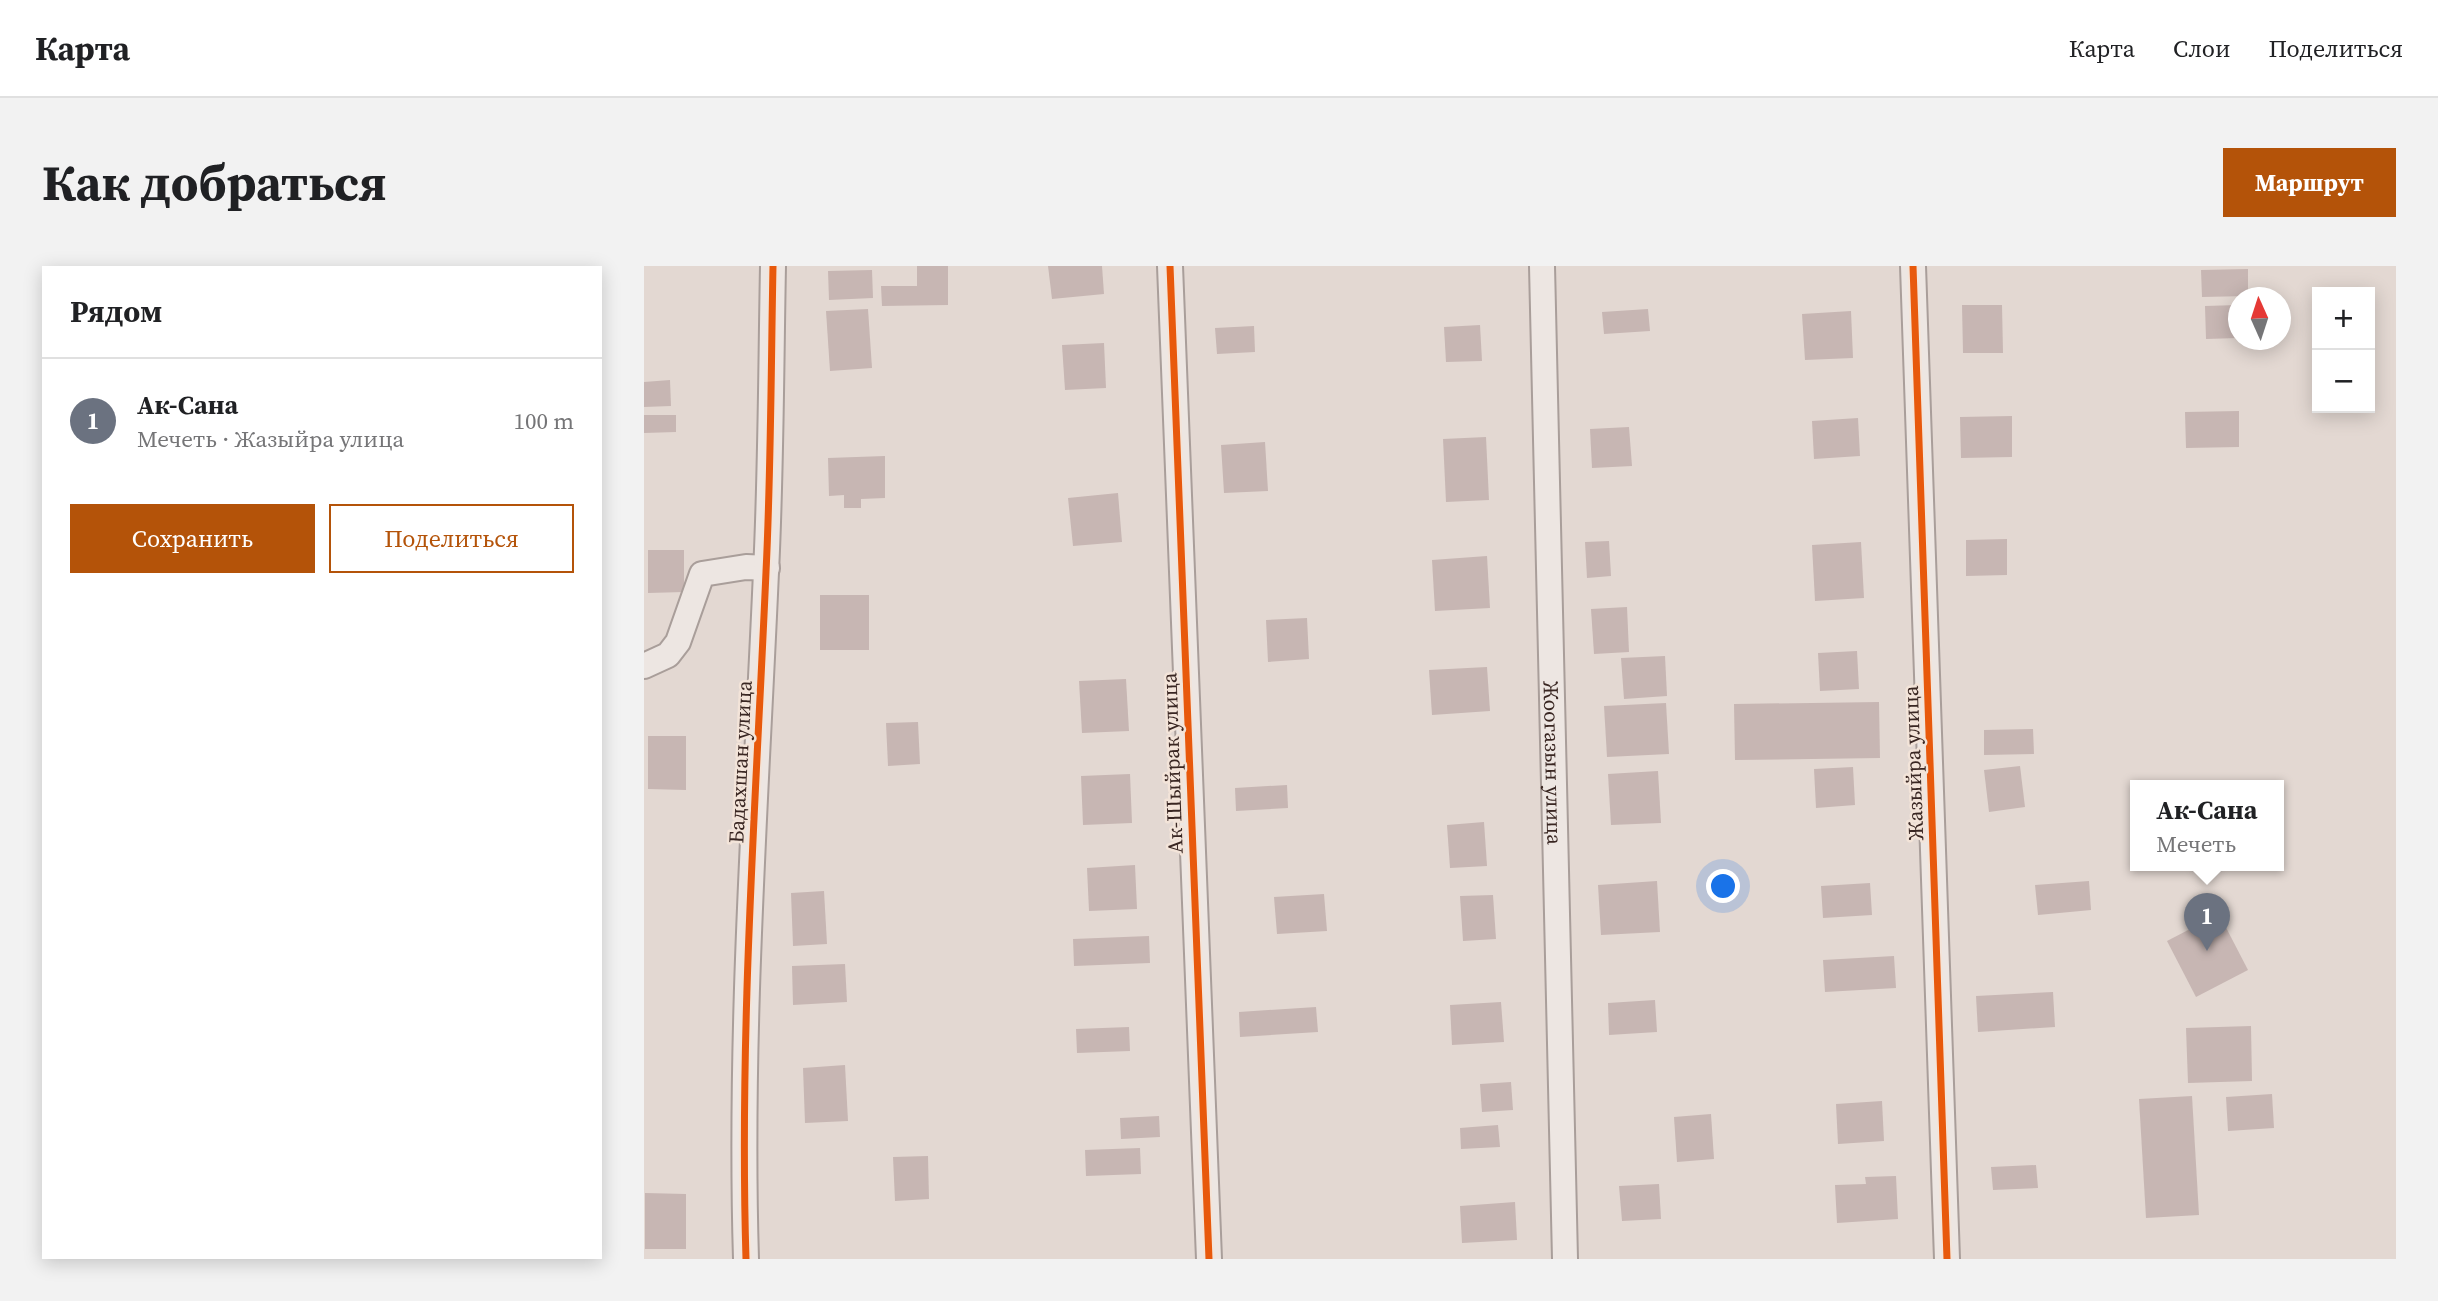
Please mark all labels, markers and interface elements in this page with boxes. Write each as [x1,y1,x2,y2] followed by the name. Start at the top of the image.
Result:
[35,26,130,71] text: Карта
[2069,32,2135,65] text: Карта
[2173,32,2230,65] text: Слои
[2268,32,2403,65] text: Поделиться
[2223,148,2396,217] button: Маршрут
[42,149,387,216] text: Как добраться
[2228,287,2291,350] north arrow
[2312,287,2375,413] map controls
[2312,287,2375,350] button: +
[70,291,162,332] text: Рядом
[2312,350,2375,413] button: −
[137,387,238,423] text: Ак-Сана
[87,405,99,437] text: 1
[513,405,574,437] text: 100 m
[137,423,404,455] text: Мечеть · Жазыйра улица
[70,504,315,573] button: Сохранить
[329,504,574,573] button: Поделиться
[1154,672,1190,854] street label: Ак-Шыйрак улица
[721,679,759,844] street label: Бадахшан улица
[1537,681,1570,845] street label: Жоогазын улица
[1896,685,1930,841] street label: Жазыйра улица
[2130,780,2284,871] popup
[2156,792,2258,828] text: Ак-Сана
[2156,828,2236,860] text: Мечеть
[1706,869,1740,903] your location
[2184,893,2230,951] pin: 1

